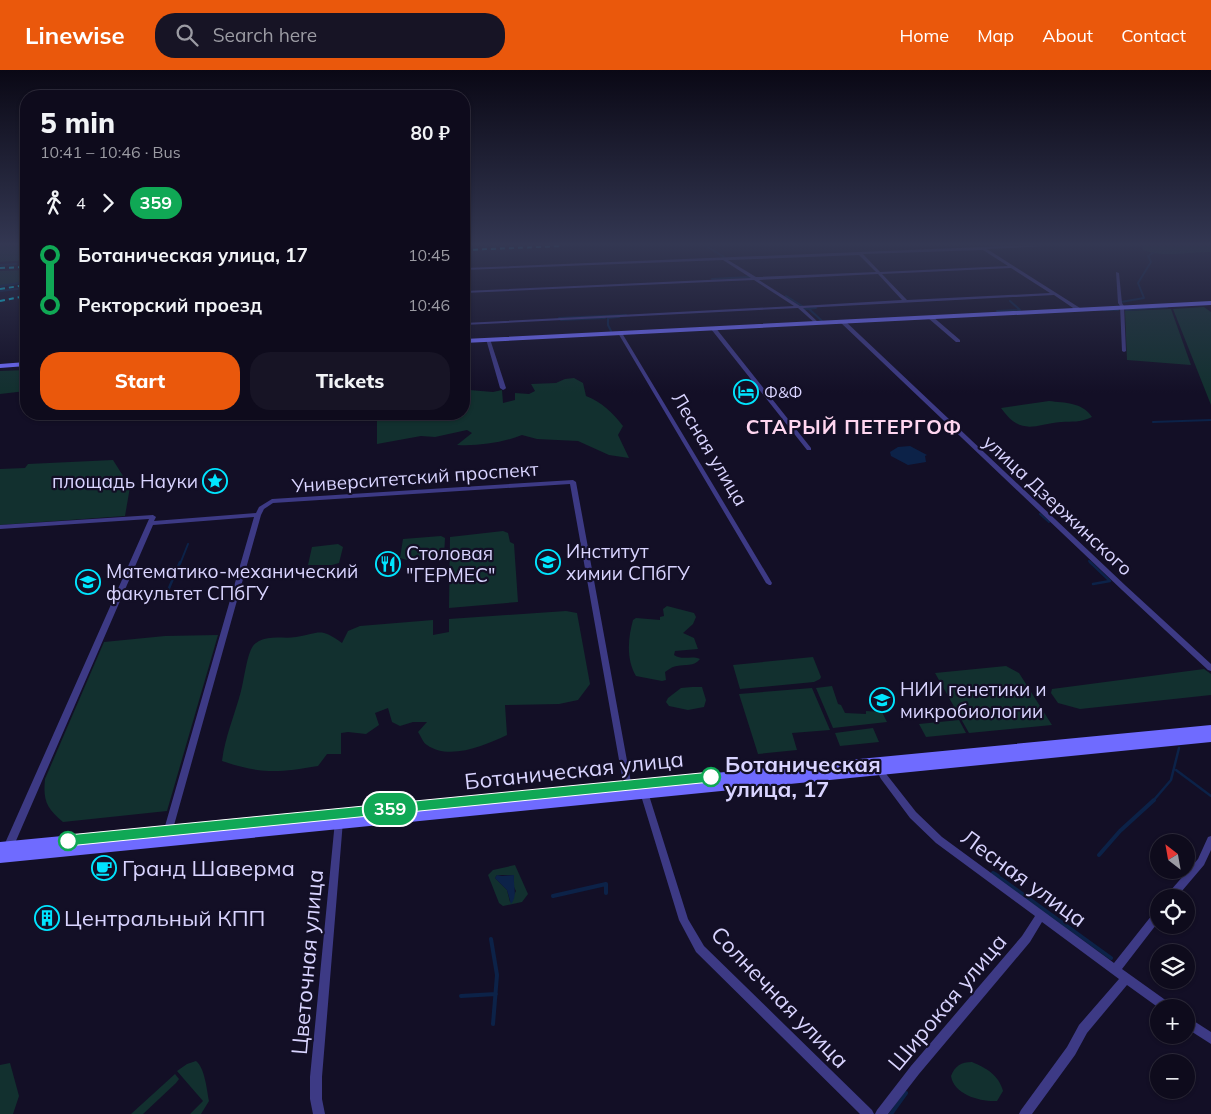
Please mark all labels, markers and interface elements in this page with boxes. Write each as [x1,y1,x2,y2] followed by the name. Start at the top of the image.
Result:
[155,13,505,58] search box
[25,20,125,50] text: Linewise
[173,21,201,49] icon: search
[213,23,317,47] text: Search here
[899,24,949,47] text: Home
[977,24,1014,47] text: Map
[1042,24,1093,47] text: About
[1121,24,1186,47] text: Contact
[40,105,115,140] text: 5 min
[411,121,450,145] text: 80 ₽
[40,142,181,162] text: 10:41 – 10:46 · Bus
[40,189,68,217] icon: walk
[94,189,122,217] icon: forward
[140,191,172,214] text: 359
[76,193,86,213] text: 4
[78,243,308,267] text: Ботаническая улица, 17
[408,245,450,265] text: 10:45
[78,293,262,317] text: Ректорский проезд
[408,295,450,315] text: 10:46
[40,352,240,410] button: Start
[250,352,450,410] button: Tickets
[733,379,759,405] hotel icon: Ф&Ф
[764,382,803,402] place label: Ф&Ф
[667,388,753,510] street label: Лесная улица
[746,414,962,439] district label: СТАРЫЙ ПЕТЕРГОФ
[978,429,1138,581] street label: улица Дзержинского
[290,456,540,498] street label: Университетский проспект
[202,468,228,494] place icon: площадь Науки
[52,469,198,493] place label: площадь Науки
[566,539,690,585] place label: Институт химии СПбГУ
[406,541,495,587] place label: Столовая "ГЕРМЕС"
[535,549,561,575] school or university icon: Институт химии СПбГУ
[375,551,401,577] restaurant icon: Столовая "ГЕРМЕС"
[106,559,358,605] place label: Математико-механический факультет СПбГУ
[75,569,101,595] school or university icon: Математико-механический факультет СПбГУ
[900,677,1047,723] place label: НИИ генетики и микробиологии
[869,687,895,713] school or university icon: НИИ генетики и микробиологии
[463,745,685,795] street label: Ботаническая улица
[725,750,881,803] place label: Ботаническая улица, 17
[701,767,721,787] marker: Ботаническая улица, 17
[361,793,419,825] line badge: 359
[374,797,406,820] text: 359
[956,823,1092,933] street label: Лесная улица
[58,831,78,851] unlabelled marker
[1150,834,1195,879] north arrow
[1150,834,1195,1099] map controls
[122,854,295,882] place label: Гранд Шаверма
[91,855,117,881] cafe icon: Гранд Шаверма
[285,868,329,1056] street label: Цветочная улица
[1150,889,1195,934] button: locate
[64,904,265,932] place label: Центральный КПП
[34,905,60,931] building icon: Центральный КПП
[705,920,855,1074] street label: Солнечная улица
[882,928,1012,1076] street label: Широкая улица
[1150,944,1195,989] button: layers
[1150,999,1195,1044] button: +
[1150,1054,1195,1099] button: −

